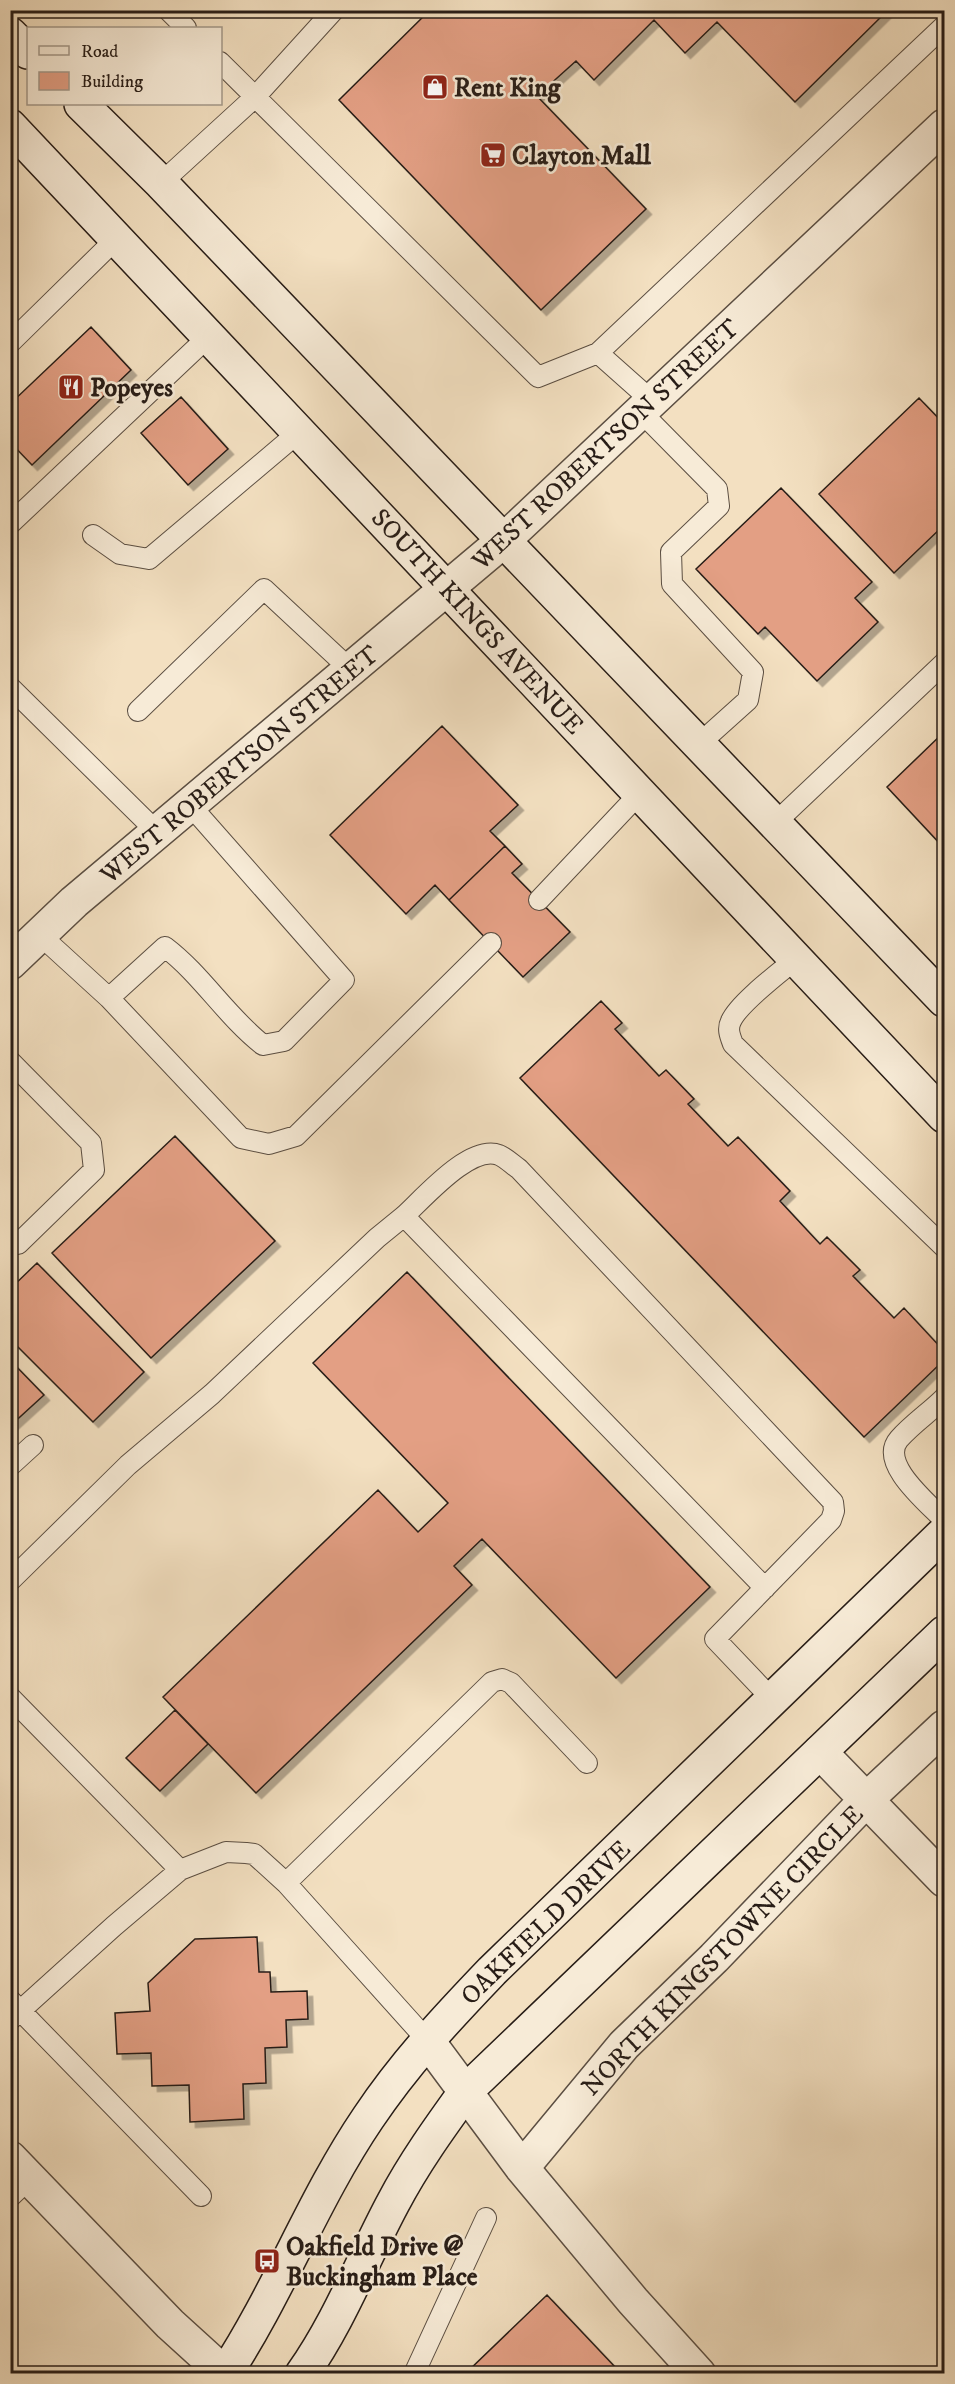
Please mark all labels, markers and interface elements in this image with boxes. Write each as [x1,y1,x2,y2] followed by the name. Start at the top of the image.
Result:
[27,27,222,105] legend
[81,41,118,63] text: Road
[81,71,143,93] text: Building
[420,72,450,102] shop icon: Rent King
[454,72,562,105] place label: Rent King
[478,140,508,170] supermarket icon: Clayton Mall
[512,140,652,173] place label: Clayton Mall
[465,312,747,579] street label: WEST ROBERTSON STREET
[56,372,86,402] restaurant icon: Popeyes
[90,372,173,405] place label: Popeyes
[364,502,590,742] street label: SOUTH KINGS AVENUE
[93,639,386,892] street label: WEST ROBERTSON STREET
[575,1799,871,2103] street label: NORTH KINGSTOWNE CIRCLE
[454,1834,638,2013] street label: OAKFIELD DRIVE
[286,2231,478,2294] place label: Oakfield Drive @ Buckingham Place
[252,2246,282,2276] bus stop icon: Oakfield Drive @ Buckingham Place

